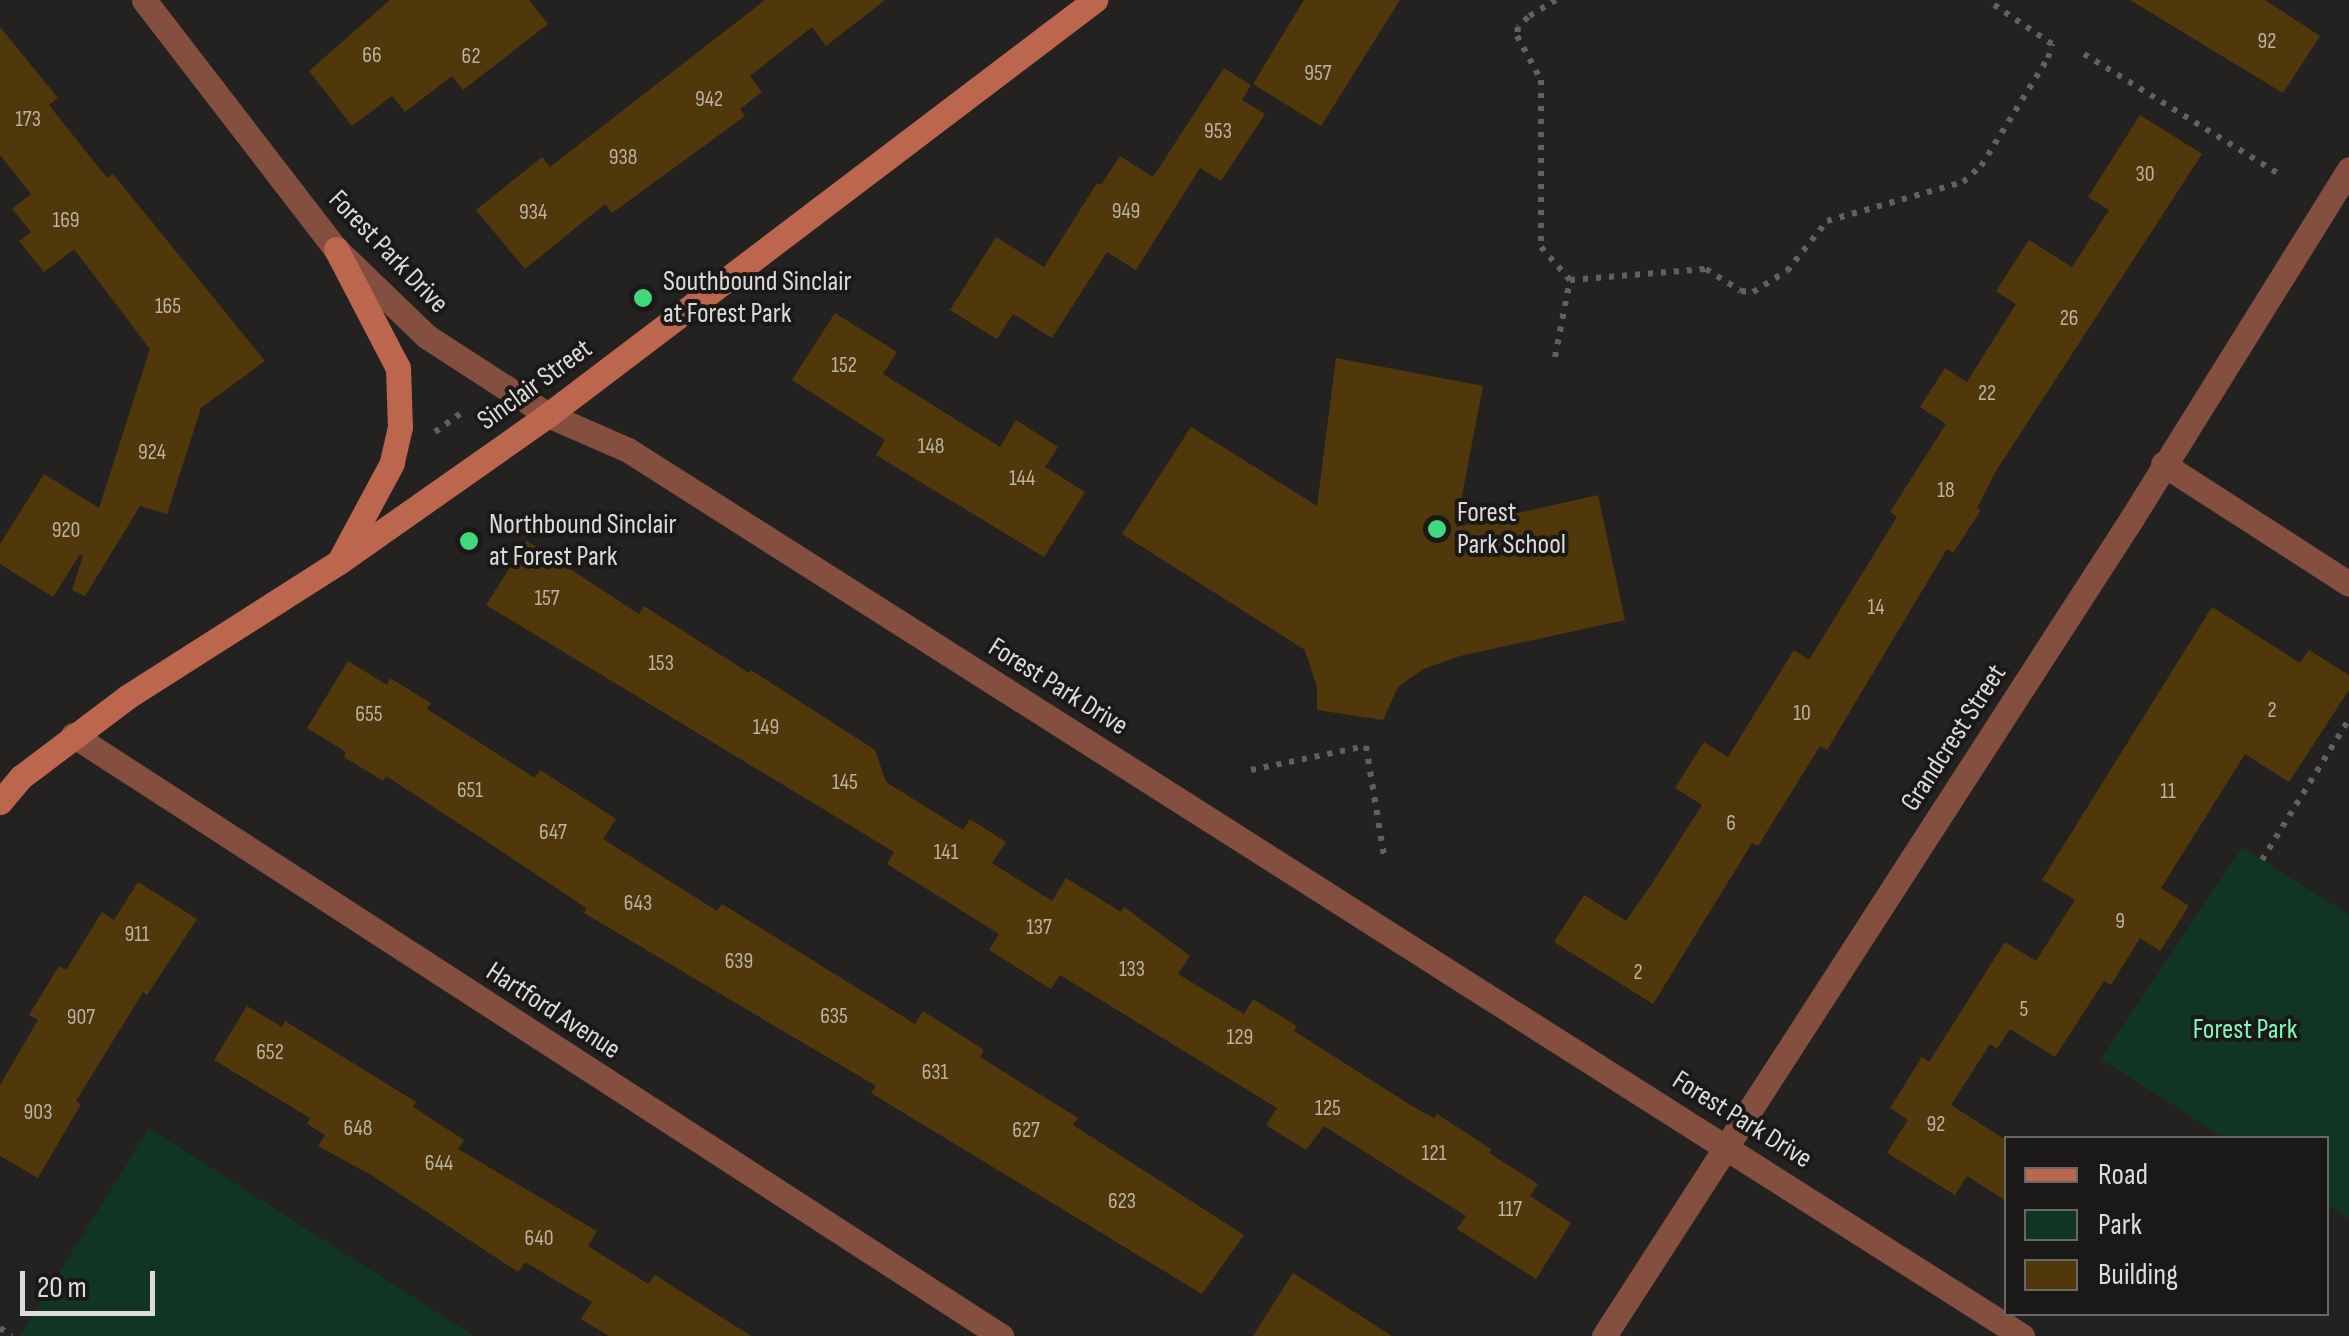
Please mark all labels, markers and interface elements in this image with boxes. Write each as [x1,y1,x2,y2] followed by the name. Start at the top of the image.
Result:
[2258,29,2276,55] house number: 92
[362,43,382,69] house number: 66
[462,44,480,70] house number: 62
[1304,61,1332,87] house number: 957
[695,87,723,113] house number: 942
[15,107,41,133] house number: 173
[1204,119,1232,145] house number: 953
[609,145,637,171] house number: 938
[2135,162,2155,188] house number: 30
[321,183,455,321] street label: Forest Park Drive
[1112,199,1140,225] house number: 949
[519,200,547,226] house number: 934
[53,208,79,234] house number: 169
[663,265,851,331] place label: Southbound Sinclair at Forest Park
[632,287,654,309] marker: Southbound Sinclair at Forest Park
[155,294,181,320] house number: 165
[2060,306,2078,332] house number: 26
[471,332,599,438] street label: Sinclair Street
[831,353,857,379] house number: 152
[1978,381,1996,407] house number: 22
[918,434,944,460] house number: 148
[138,440,166,466] house number: 924
[1009,466,1035,492] house number: 144
[1937,478,1955,504] house number: 18
[1457,496,1566,562] place label: Forest Park School
[489,508,676,574] place label: Northbound Sinclair at Forest Park
[52,518,80,544] house number: 920
[1426,518,1448,540] marker: Forest Park School
[458,530,480,552] marker: Northbound Sinclair at Forest Park
[534,586,560,612] house number: 157
[1868,595,1884,621] house number: 14
[982,631,1134,743] street label: Forest Park Drive
[648,651,674,677] house number: 153
[1894,658,2014,818] street label: Grandcrest Street
[2267,698,2277,724] house number: 2
[1793,701,1811,727] house number: 10
[355,702,383,728] house number: 655
[753,715,779,741] house number: 149
[832,770,858,796] house number: 145
[457,778,483,804] house number: 651
[2160,779,2176,805] house number: 11
[1726,811,1736,837] house number: 6
[539,820,567,846] house number: 647
[934,840,958,866] house number: 141
[624,891,652,917] house number: 643
[2115,909,2125,935] house number: 9
[1026,915,1052,941] house number: 137
[124,922,150,948] house number: 911
[725,949,753,975] house number: 639
[480,955,626,1067] street label: Hartford Avenue
[1119,957,1145,983] house number: 133
[1633,960,1643,986] house number: 2
[2020,997,2028,1023] house number: 5
[820,1004,848,1030] house number: 635
[67,1005,95,1031] house number: 907
[2193,1013,2297,1047] park label: Forest Park
[1227,1025,1253,1051] house number: 129
[256,1040,284,1066] house number: 652
[922,1060,948,1086] house number: 631
[1666,1064,1818,1176] street label: Forest Park Drive
[1315,1096,1341,1122] house number: 125
[24,1100,52,1126] house number: 903
[1927,1112,1945,1138] house number: 92
[344,1116,372,1142] house number: 648
[1012,1118,1040,1144] house number: 627
[2004,1136,2329,1316] legend
[1422,1141,1446,1167] house number: 121
[425,1151,453,1177] house number: 644
[2098,1157,2148,1193] text: Road
[1108,1189,1136,1215] house number: 623
[1498,1197,1522,1223] house number: 117
[2098,1207,2142,1243] text: Park
[524,1226,554,1252] house number: 640
[25,1251,160,1313] scale bar
[2098,1257,2178,1293] text: Building
[37,1270,87,1306] text: 20 m

